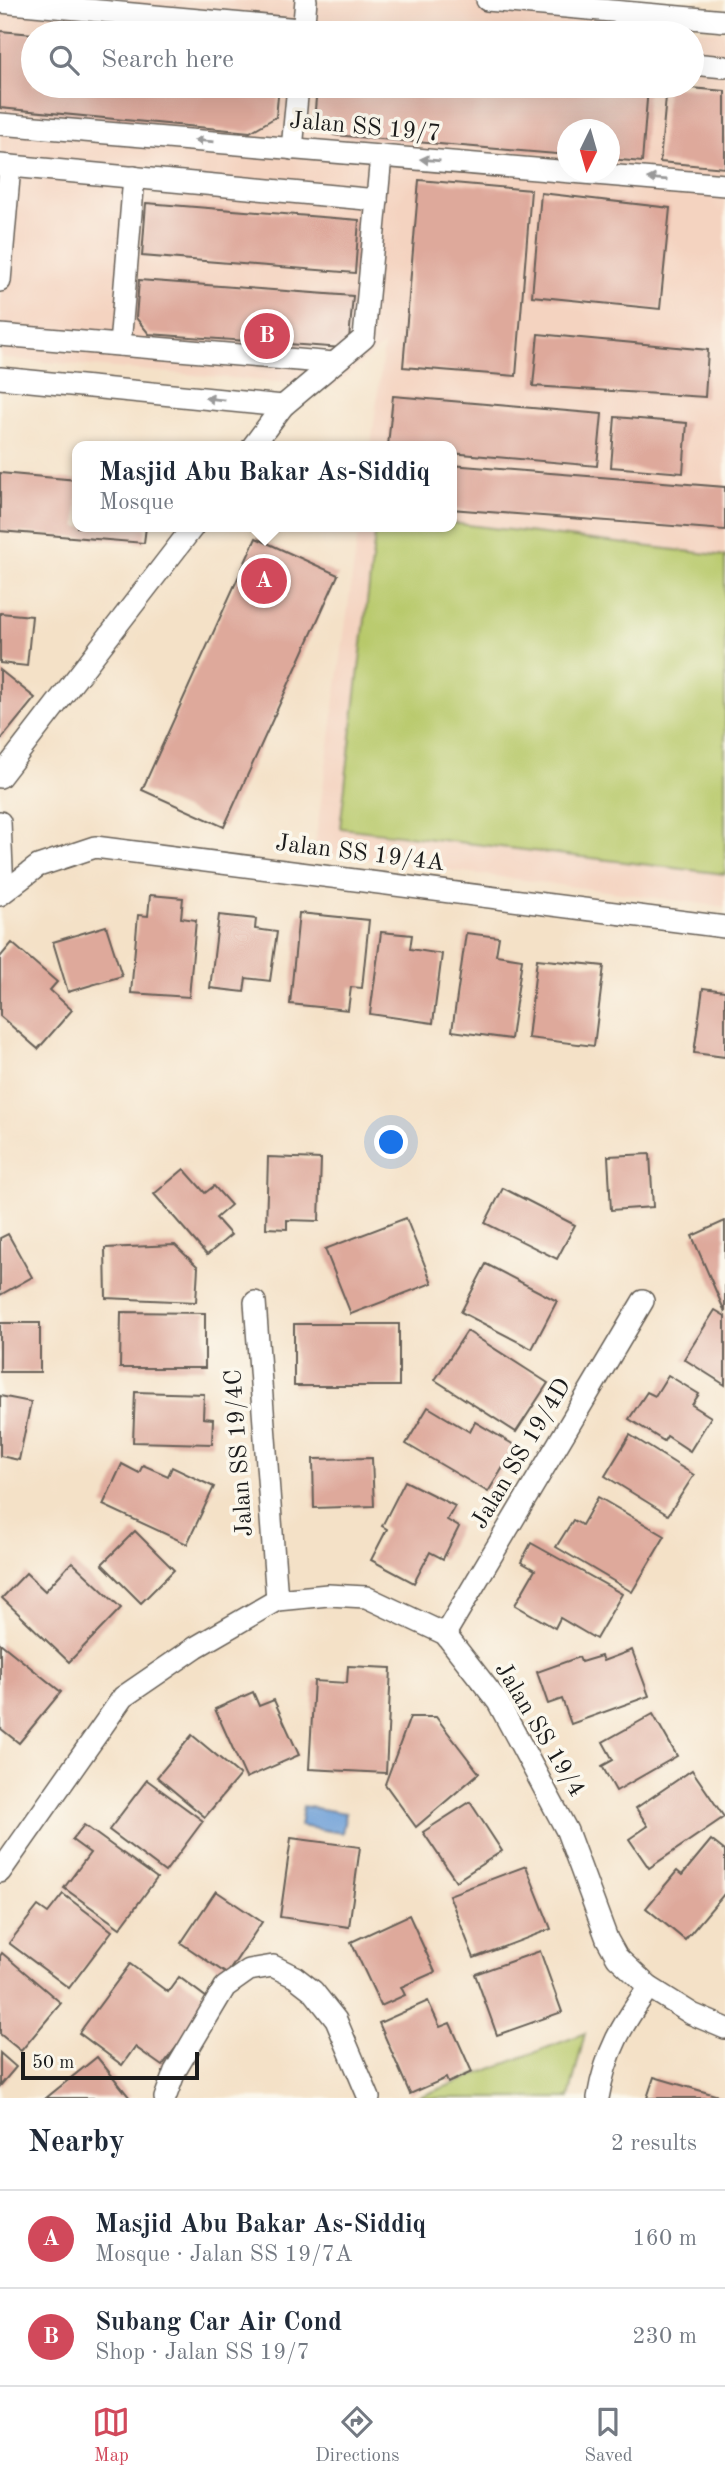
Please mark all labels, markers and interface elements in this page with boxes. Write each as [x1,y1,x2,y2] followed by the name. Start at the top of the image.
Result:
[21,21,704,98] search box
[45,41,83,79] icon: search
[101,47,234,73] text: Search here
[288,109,442,147] street label: Jalan SS 19/7
[557,119,620,182] north arrow
[192,135,214,146] one-way arrow
[419,154,441,165] one-way arrow
[646,173,668,184] one-way arrow
[244,310,290,362] pin: B
[204,393,226,404] one-way arrow
[72,441,457,532] popup
[99,460,430,486] text: Masjid Abu Bakar As-Siddiq
[99,491,174,514] text: Mosque
[241,555,287,607] pin: A
[274,832,446,876] street label: Jalan SS 19/4A
[374,1125,408,1159] your location
[222,1368,258,1538] street label: Jalan SS 19/4C
[468,1375,576,1533] street label: Jalan SS 19/4D
[490,1659,588,1801] street label: Jalan SS 19/4
[21,2049,200,2081] scale bar
[32,2054,74,2073] text: 50 m
[28,2128,125,2158] text: Nearby
[611,2132,697,2155] text: 2 results
[95,2212,426,2238] text: Masjid Abu Bakar As-Siddiq
[42,2227,60,2250] text: A
[632,2227,697,2250] text: 160 m
[95,2243,353,2266] text: Mosque · Jalan SS 19/7A
[95,2310,342,2336] text: Subang Car Air Cond
[43,2325,59,2348] text: B
[632,2325,697,2348] text: 230 m
[95,2341,310,2364] text: Shop · Jalan SS 19/7
[92,2403,130,2468] tab: Map
[315,2403,400,2468] tab: Directions
[584,2403,633,2468] tab: Saved

